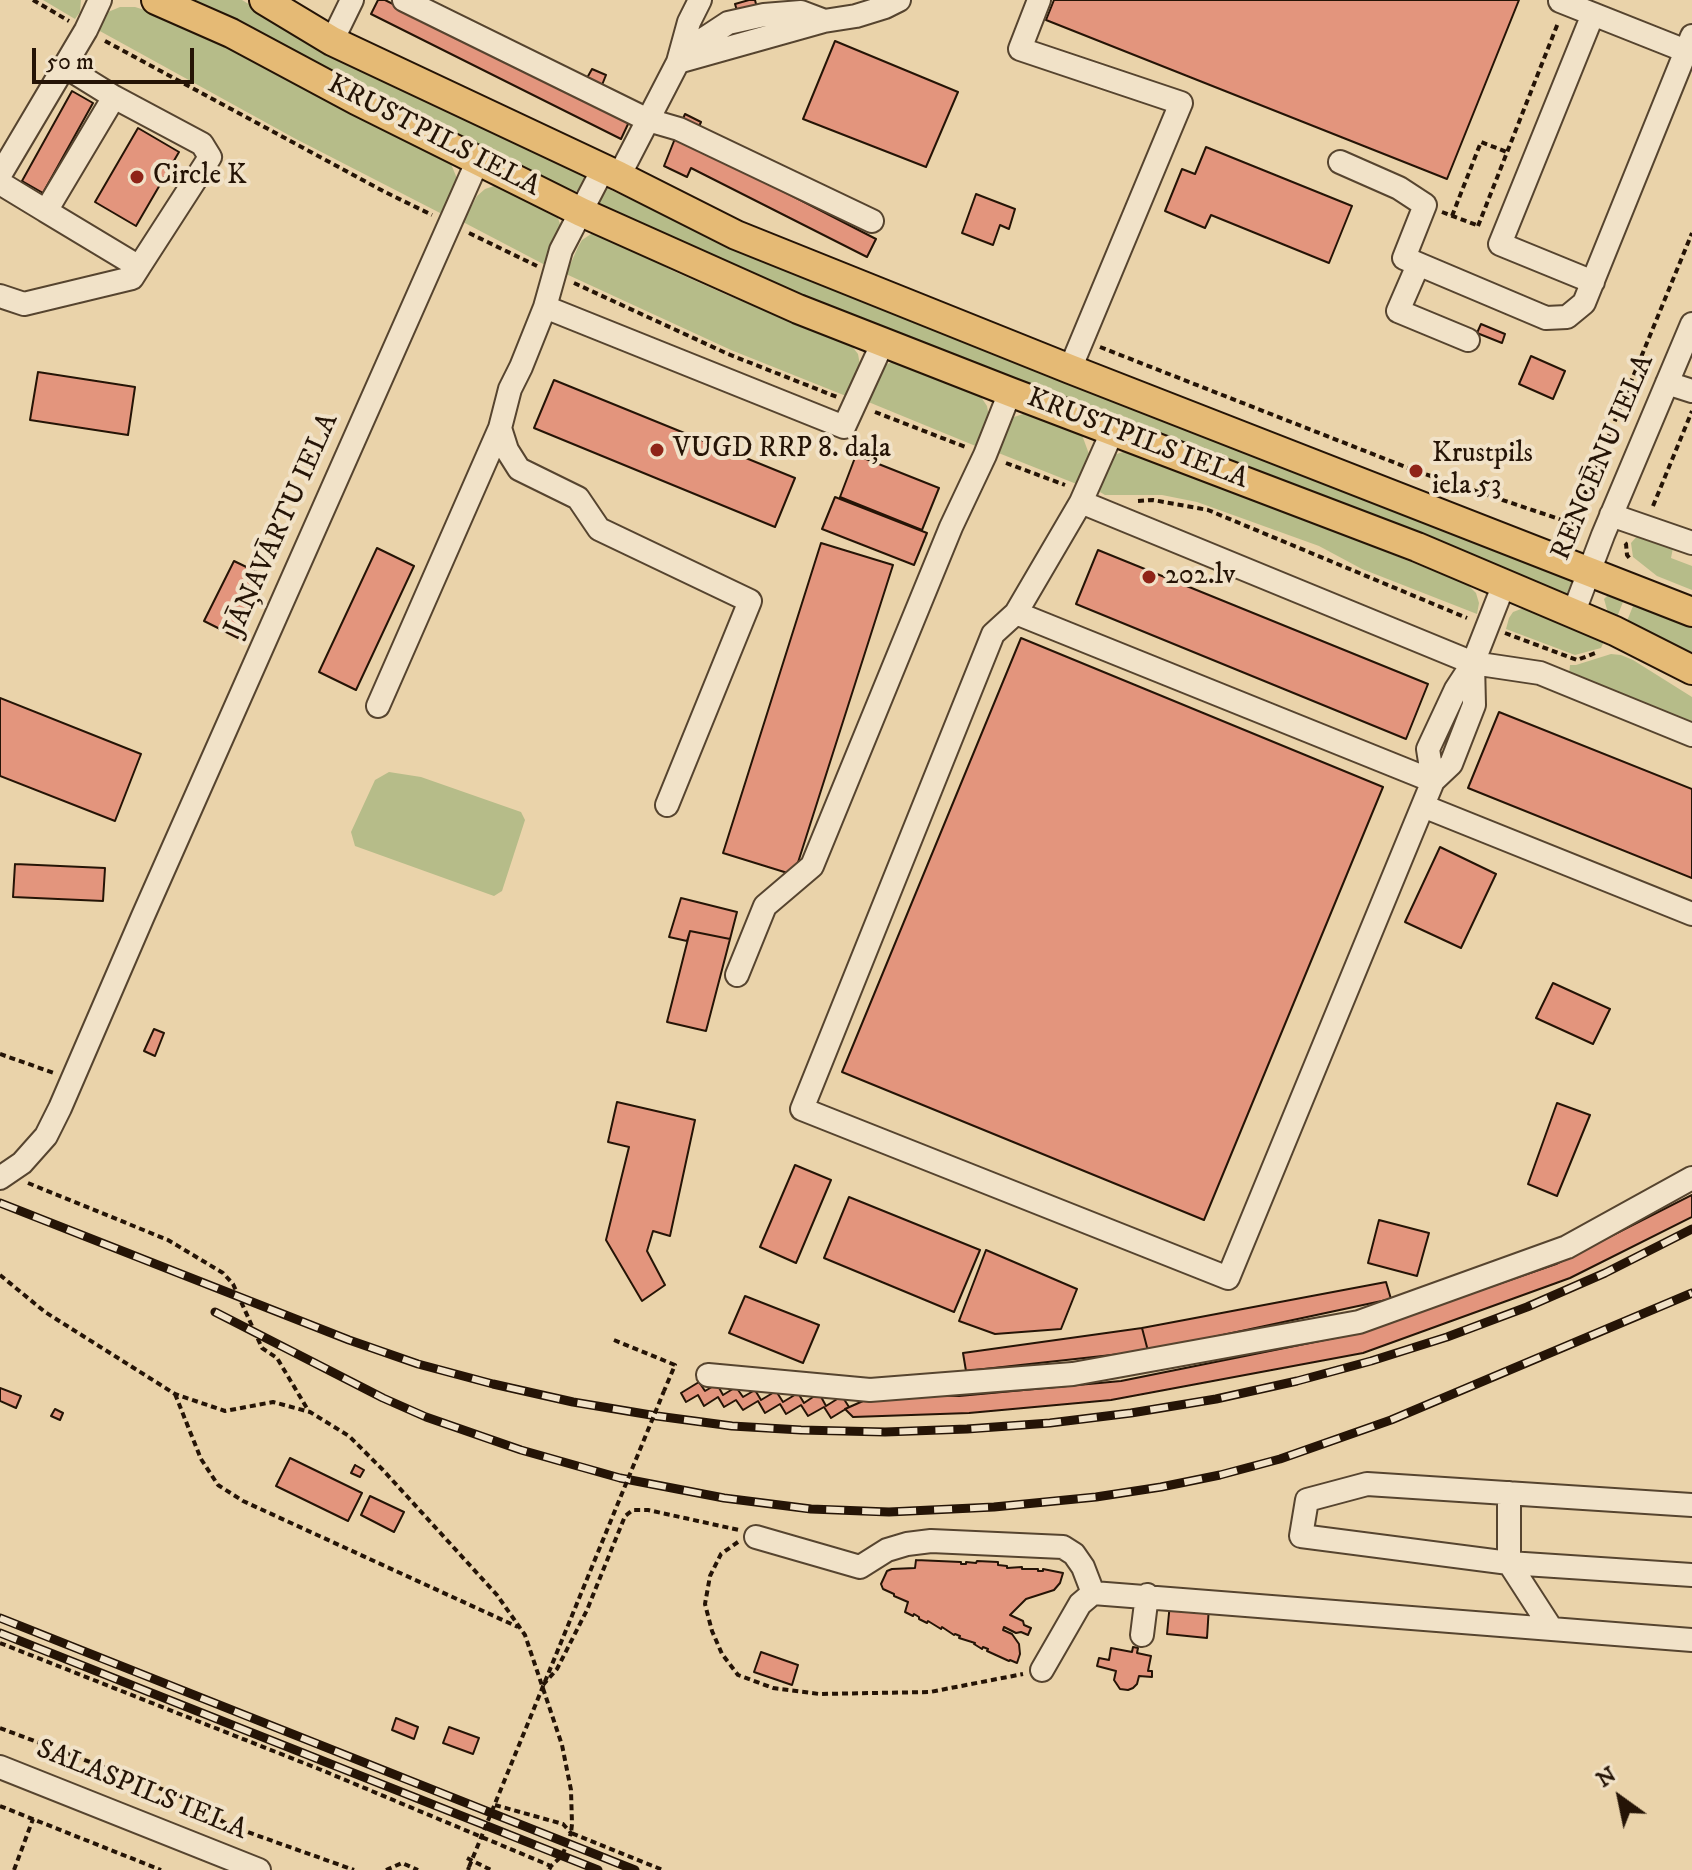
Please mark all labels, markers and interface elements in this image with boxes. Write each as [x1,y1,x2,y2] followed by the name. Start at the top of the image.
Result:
[36,32,198,82] scale bar
[46,47,94,77] text: 50 m
[321,69,545,205] street label: KRUSTPILS IELA
[153,160,247,194] place label: Circle K
[128,168,146,186] marker: Circle K
[1546,350,1662,566] street label: RENCĒNU IELA
[1022,382,1252,498] street label: KRUSTPILS IELA
[219,409,347,641] street label: JĀŅAVĀRTU IELA
[673,433,891,467] place label: VUGD RRP 8. daļa
[1432,438,1533,504] place label: Krustpils iela 53
[648,441,666,459] marker: VUGD RRP 8. daļa
[1407,462,1425,480] marker: Krustpils iela 53
[1165,560,1235,594] place label: 202.lv
[1140,568,1158,586] marker: 202.lv
[31,1733,251,1849] street label: SALASPILS IELA
[1580,1758,1660,1838] north arrow
[1592,1761,1622,1794] text: N

